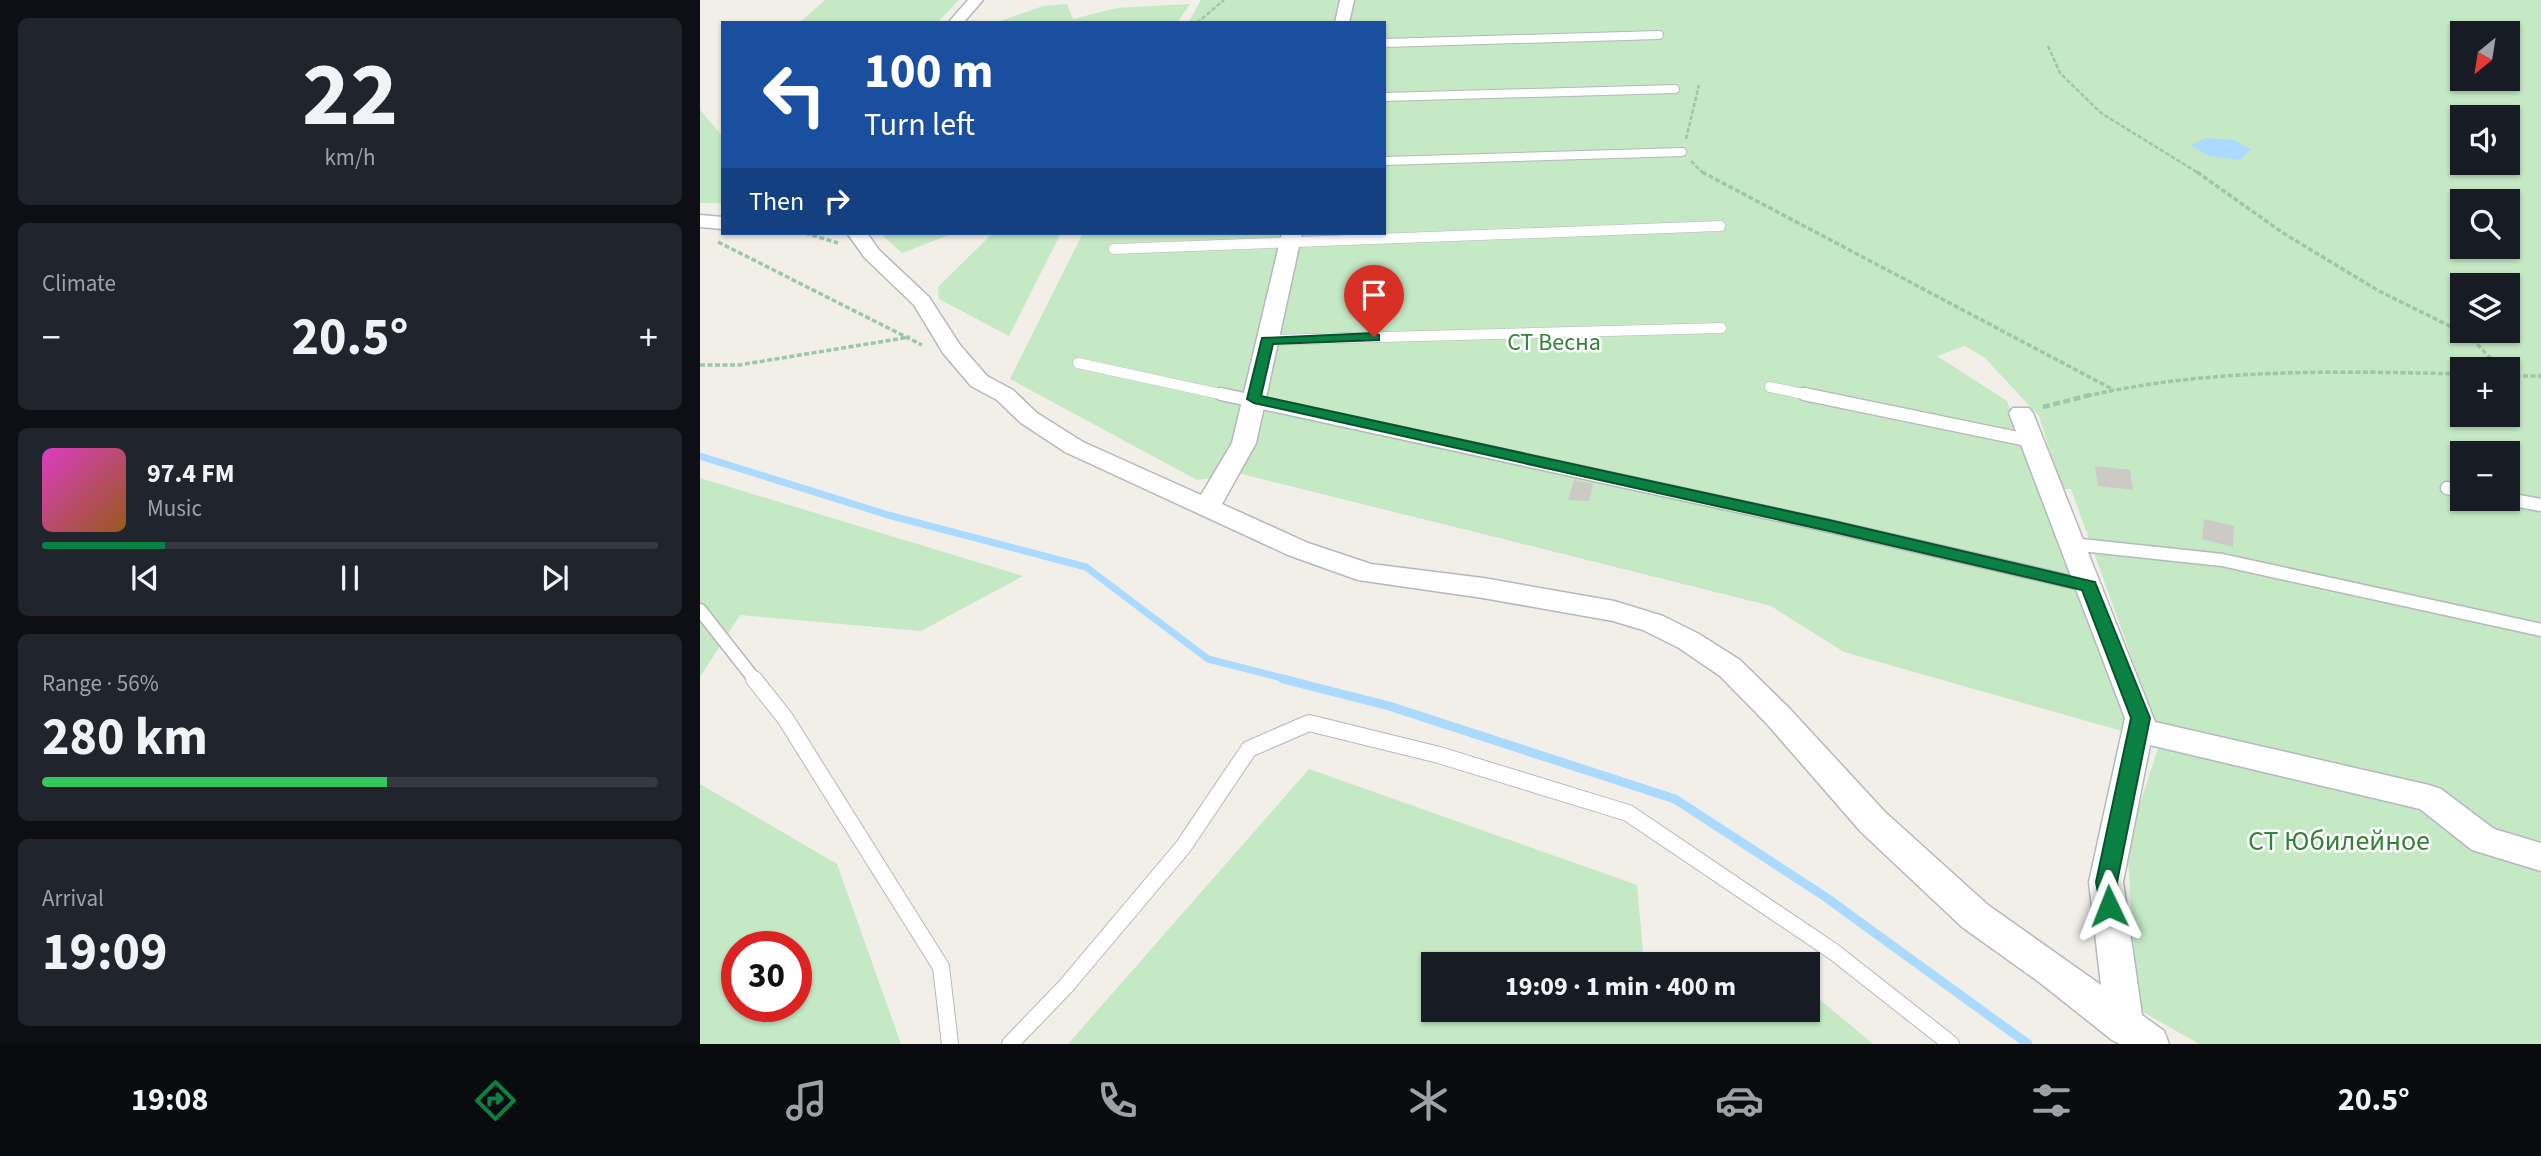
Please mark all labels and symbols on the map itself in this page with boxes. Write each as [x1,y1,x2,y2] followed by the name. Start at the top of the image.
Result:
[2450,21,2520,91] north arrow
[1344,265,1404,337] pin
[1507,325,1601,360] park label: СТ Весна
[2248,821,2430,861] park label: СТ Юбилейное
[2072,869,2146,943] position arrow
[721,931,812,1022] speed limit sign: 30

